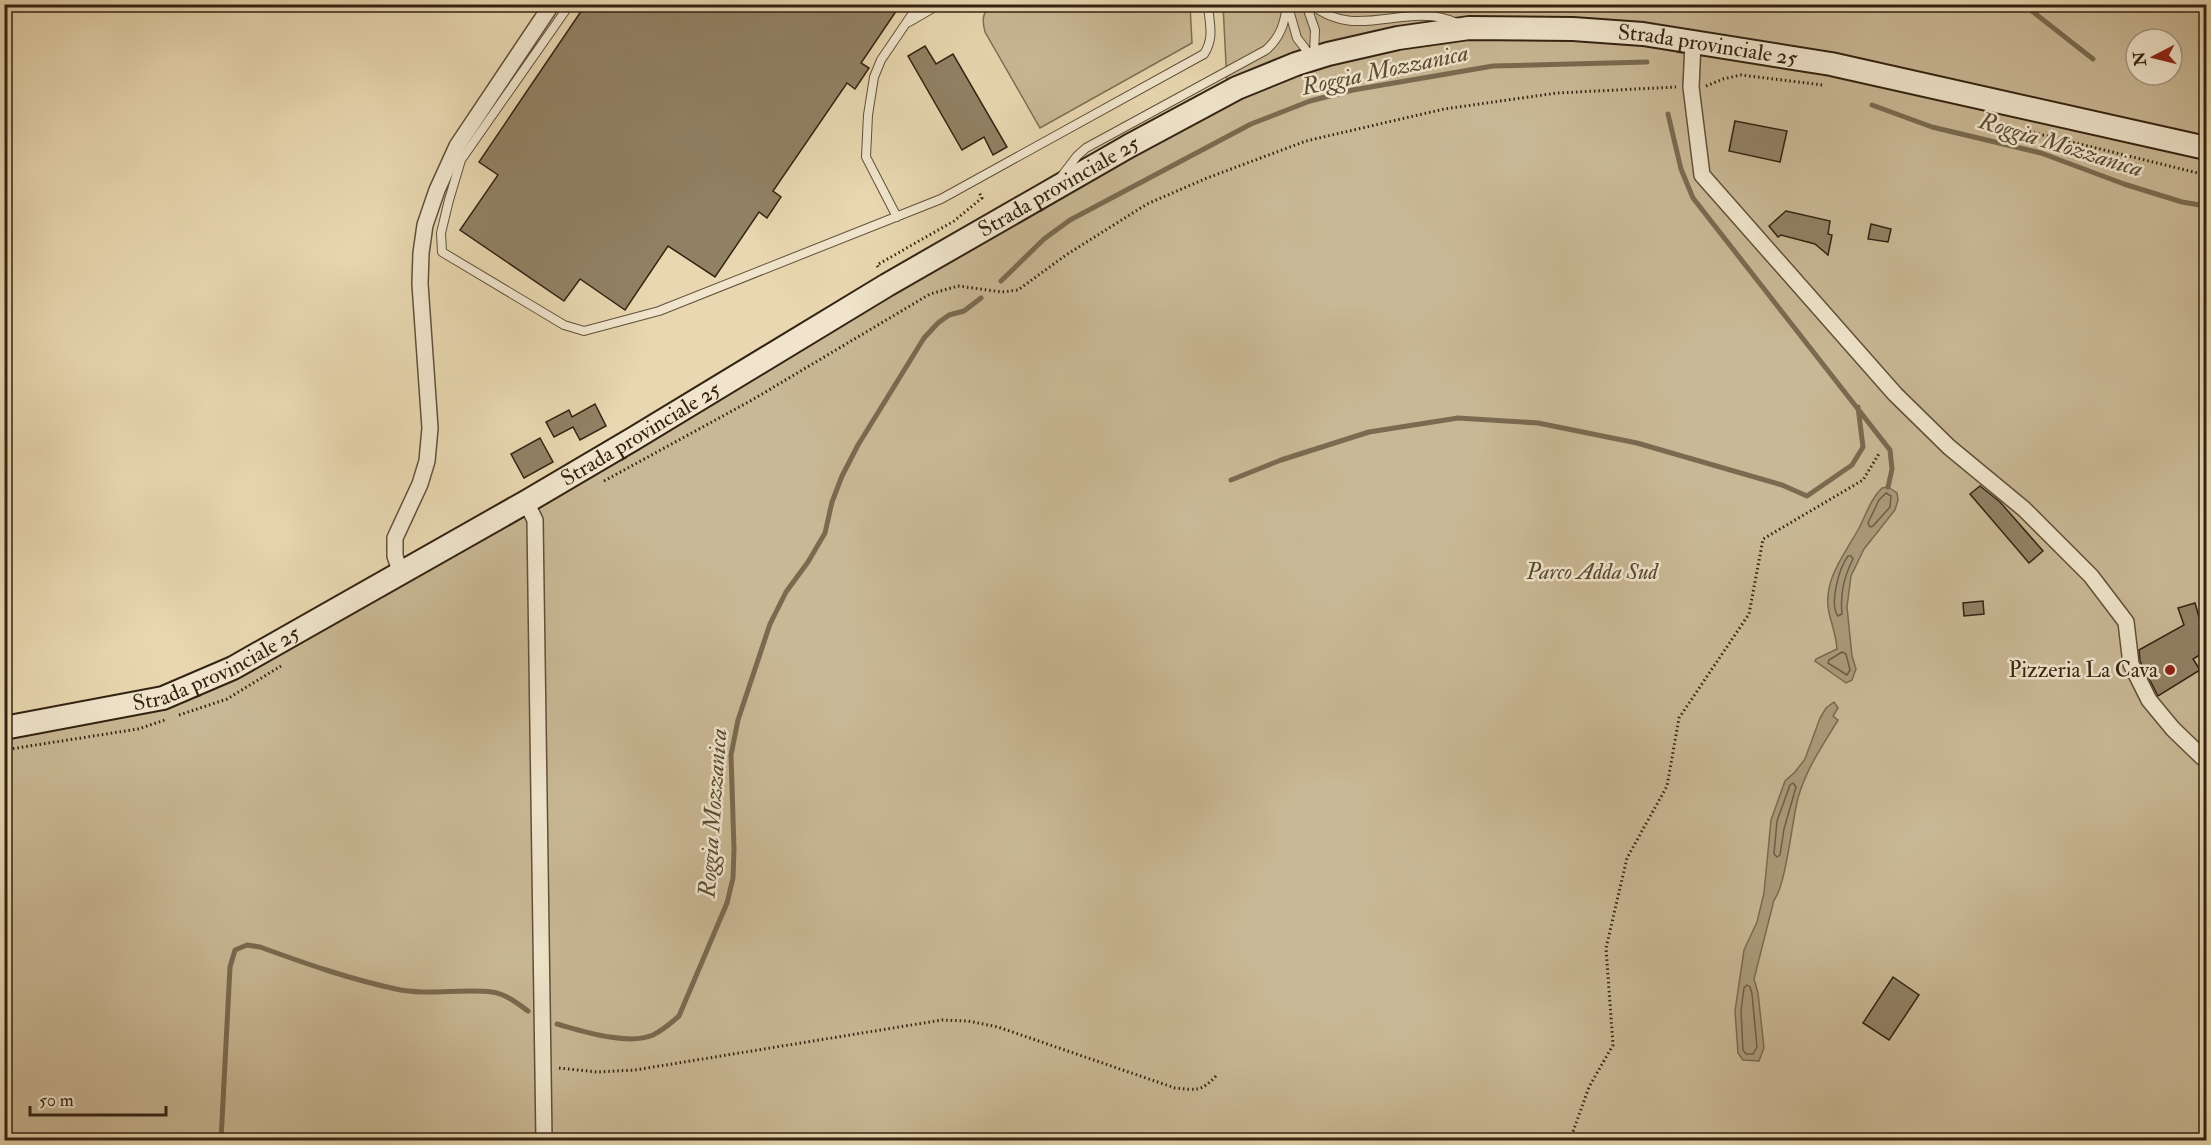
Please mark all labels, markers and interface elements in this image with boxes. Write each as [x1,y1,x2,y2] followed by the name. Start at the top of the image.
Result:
[1617,18,1800,72] street label: Strada provinciale 25
[2124,27,2184,87] north arrow
[1298,37,1471,103] water label: Roggia Mozzanica
[2129,50,2151,68] text: N
[1974,105,2147,185] water label: Roggia Mozzanica
[973,129,1144,244] street label: Strada provinciale 25
[556,375,726,492] street label: Strada provinciale 25
[1525,558,1660,586] park label: Parco Adda Sud
[130,619,305,717] street label: Strada provinciale 25
[2008,656,2159,684] place label: Pizzeria La Cava
[2163,663,2177,677] marker: Pizzeria La Cava
[692,727,734,900] water label: Roggia Mozzanica
[30,1079,166,1117] scale bar
[39,1089,74,1112] text: 50 m

